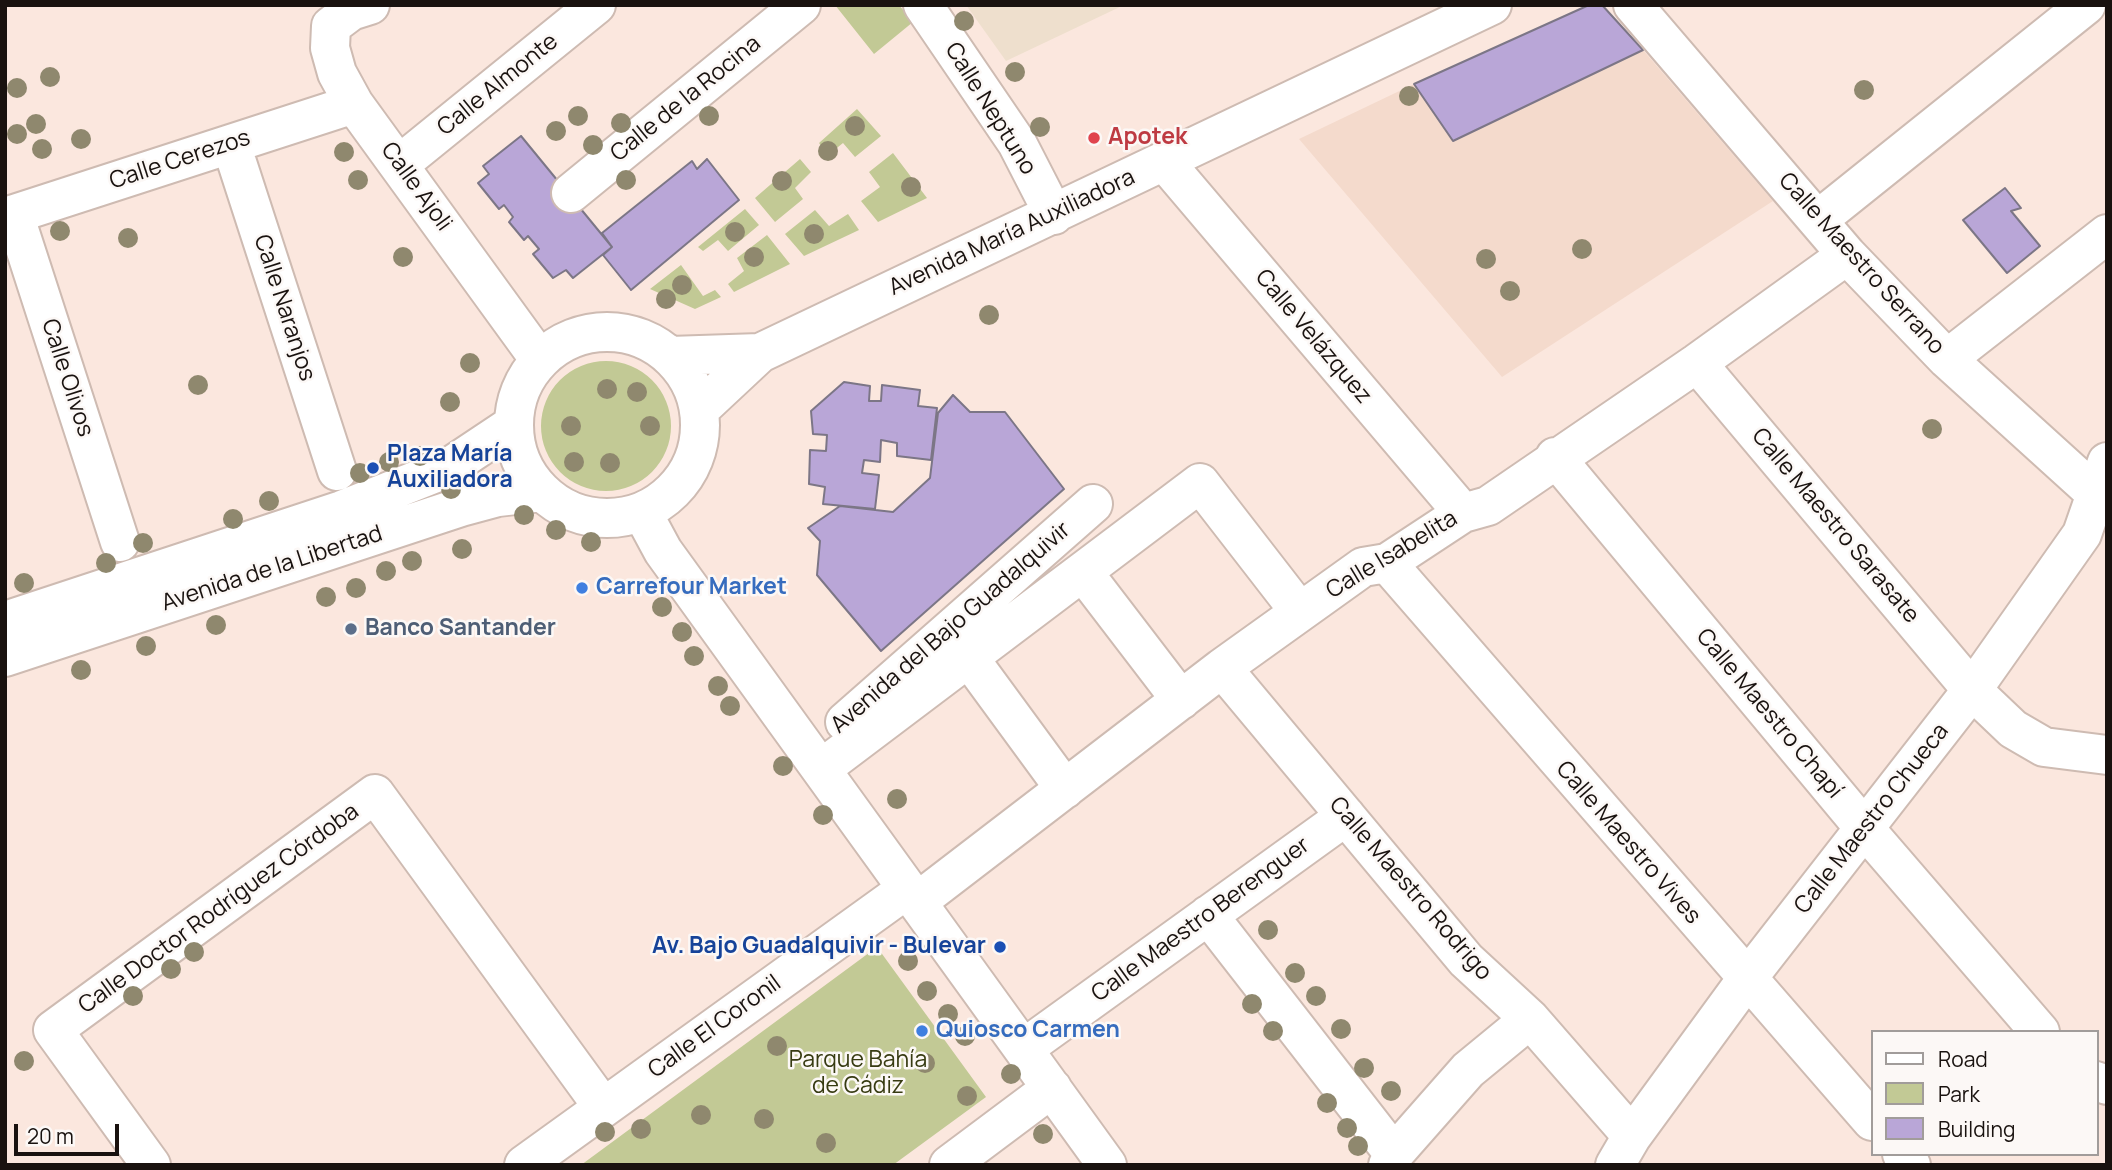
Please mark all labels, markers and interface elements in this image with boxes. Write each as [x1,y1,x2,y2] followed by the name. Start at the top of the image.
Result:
[432,28,564,142] street label: Calle Almonte
[606,30,766,168] street label: Calle de la Rocina
[938,38,1042,180] street label: Calle Neptuno
[106,124,254,196] street label: Calle Cerezos
[1108,124,1187,152] place label: Apotek
[1086,130,1102,146] marker: Apotek
[375,137,457,237] street label: Calle Ajoli
[885,164,1139,302] street label: Avenida María Auxiliadora
[1772,168,1950,360] street label: Calle Maestro Serrano
[247,231,321,385] street label: Calle Naranjos
[1249,264,1377,410] street label: Calle Velázquez
[35,316,99,440] street label: Calle Olivos
[1745,423,1925,629] street label: Calle Maestro Sarasate
[387,441,513,495] place label: Plaza María Auxiliadora
[365,460,381,476] marker: Plaza María Auxiliadora
[1321,505,1463,605] street label: Calle Isabelita
[826,516,1076,740] street label: Avenida del Bajo Guadalquivir
[158,520,386,618] street label: Avenida de la Libertad
[596,574,787,602] place label: Carrefour Market
[574,580,590,596] marker: Carrefour Market
[365,615,556,643] place label: Banco Santander
[343,621,359,637] marker: Banco Santander
[1690,624,1848,804] street label: Calle Maestro Chapí
[1789,718,1955,920] street label: Calle Maestro Chueca
[1550,756,1706,930] street label: Calle Maestro Vives
[1323,792,1497,986] street label: Calle Maestro Rodrigo
[73,798,365,1020] street label: Calle Doctor Rodríguez Córdoba
[1087,832,1315,1008] street label: Calle Maestro Berenguer
[652,933,986,961] place label: Av. Bajo Guadalquivir - Bulevar
[992,939,1008,955] marker: Av. Bajo Guadalquivir - Bulevar
[643,970,787,1084] street label: Calle El Coronil
[936,1017,1120,1045] place label: Quiosco Carmen
[914,1023,930,1039] marker: Quiosco Carmen
[1870,1030,2098,1156] legend
[1938,1045,1988,1073] text: Road
[789,1047,927,1101] park label: Parque Bahía de Cádiz
[1938,1080,1980,1108] text: Park
[18,1110,122,1154] scale bar
[1938,1115,2015,1143] text: Building
[27,1122,74,1150] text: 20 m

